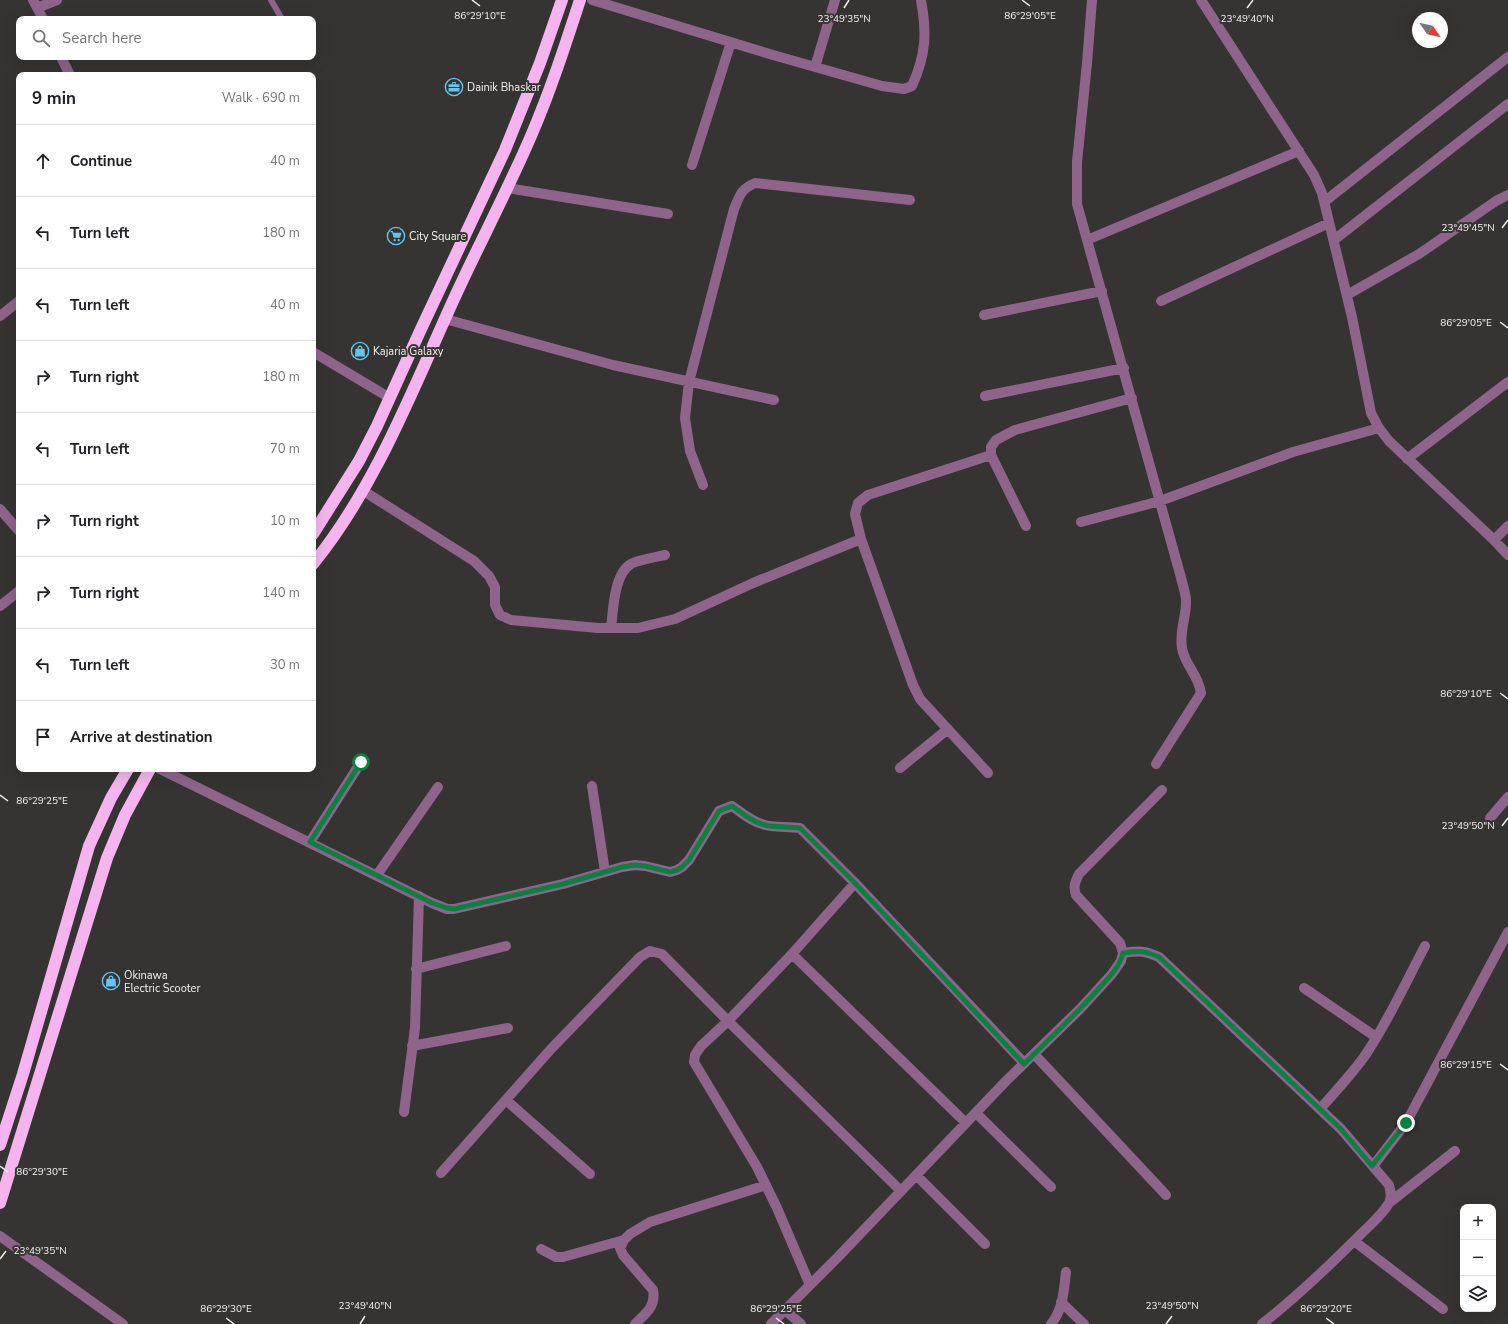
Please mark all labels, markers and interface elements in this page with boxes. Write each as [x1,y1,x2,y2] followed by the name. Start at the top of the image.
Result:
[454,9,506,23] text: 86°29'10"E
[1004,9,1056,23] text: 86°29'05"E
[817,12,871,26] text: 23°49'35"N
[1220,12,1274,26] text: 23°49'40"N
[1412,12,1448,48] north arrow
[16,16,316,60] search box
[30,27,52,49] icon: search
[62,28,142,48] text: Search here
[444,77,464,97] office icon: Dainik Bhaskar
[467,80,541,95] place label: Dainik Bhaskar
[32,87,76,110] text: 9 min
[222,89,300,107] text: Walk · 690 m
[32,150,54,172] icon: ahead
[70,151,132,171] text: Continue
[270,152,300,170] text: 40 m
[1441,221,1495,235] text: 23°49'45"N
[32,222,54,244] icon: left
[70,223,129,243] text: Turn left
[262,224,300,242] text: 180 m
[386,226,406,246] supermarket icon: City Square
[409,229,466,244] place label: City Square
[32,294,54,316] icon: left
[70,295,129,315] text: Turn left
[270,296,300,314] text: 40 m
[1440,316,1492,330] text: 86°29'05"E
[350,341,370,361] shop icon: Kajaria Galaxy
[373,344,444,359] place label: Kajaria Galaxy
[32,366,54,388] icon: right
[70,367,139,387] text: Turn right
[262,368,300,386] text: 180 m
[32,438,54,460] icon: left
[70,439,129,459] text: Turn left
[270,440,300,458] text: 70 m
[32,510,54,532] icon: right
[70,511,139,531] text: Turn right
[270,512,300,530] text: 10 m
[32,582,54,604] icon: right
[70,583,139,603] text: Turn right
[262,584,300,602] text: 140 m
[32,654,54,676] icon: left
[70,655,129,675] text: Turn left
[270,656,300,674] text: 30 m
[1440,687,1492,701] text: 86°29'10"E
[32,726,54,748] icon: arrive
[70,727,213,747] text: Arrive at destination
[352,753,370,771] route start
[16,794,68,808] text: 86°29'25"E
[1441,819,1495,833] text: 23°49'50"N
[124,968,200,996] place label: Okinawa Electric Scooter
[101,971,121,991] shop icon: Okinawa Electric Scooter
[1440,1058,1492,1072] text: 86°29'15"E
[1397,1114,1415,1132] route end
[16,1165,68,1179] text: 86°29'30"E
[1460,1204,1496,1312] map controls
[1460,1204,1496,1240] button: +
[1460,1240,1496,1276] button: −
[13,1244,67,1258] text: 23°49'35"N
[1460,1276,1496,1312] button: layers
[338,1299,392,1313] text: 23°49'40"N
[1145,1299,1199,1313] text: 23°49'50"N
[200,1302,252,1316] text: 86°29'30"E
[750,1302,802,1316] text: 86°29'25"E
[1300,1302,1352,1316] text: 86°29'20"E

